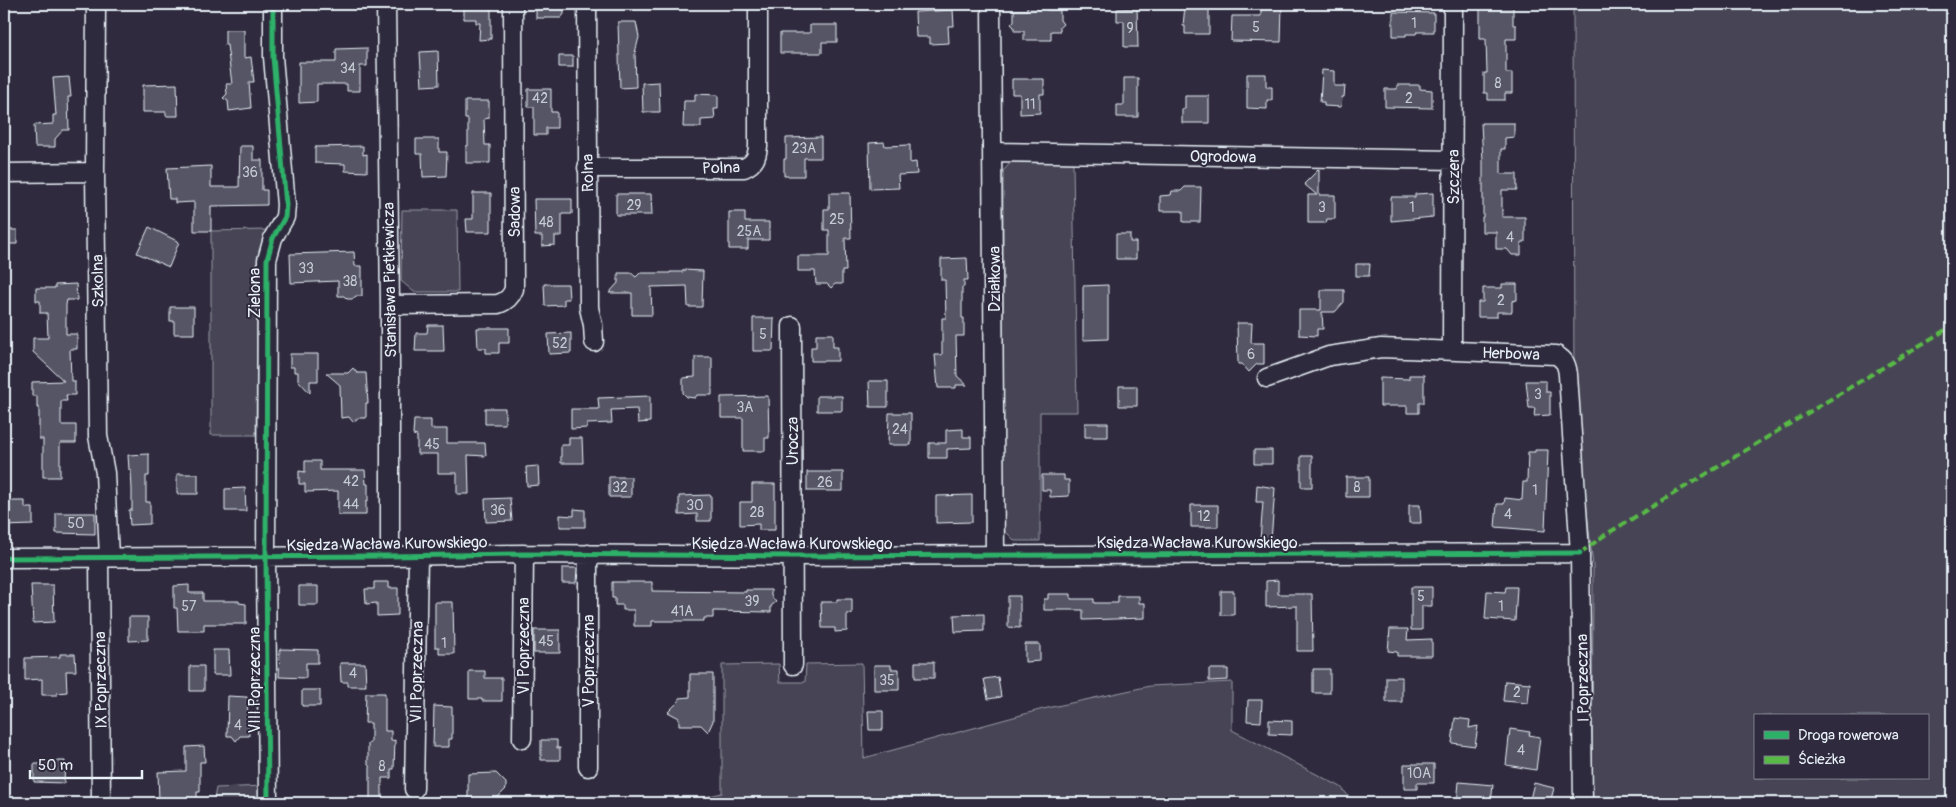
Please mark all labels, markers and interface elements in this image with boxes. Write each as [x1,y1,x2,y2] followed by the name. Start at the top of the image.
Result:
[1411,15,1417,32] house number: 1
[1252,19,1260,36] house number: 5
[1126,20,1134,37] house number: 9
[340,60,356,77] house number: 34
[1494,75,1502,92] house number: 8
[532,90,548,107] house number: 42
[1405,90,1413,107] house number: 2
[1025,96,1035,113] house number: 11
[792,140,816,157] house number: 23A
[1190,146,1256,168] street label: Ogrodowa
[1444,149,1464,205] street label: Szczera
[578,154,598,192] street label: Rolna
[702,157,740,179] street label: Polna
[242,164,258,181] house number: 36
[505,187,525,237] street label: Sadowa
[626,197,642,214] house number: 29
[1318,199,1326,216] house number: 3
[1409,199,1415,216] house number: 1
[379,202,401,358] street label: Stanisława Pietkiewicza
[829,211,845,228] house number: 25
[538,214,554,231] house number: 48
[737,223,761,240] house number: 25A
[1506,229,1514,246] house number: 4
[985,246,1005,312] street label: Działkowa
[88,254,108,308] street label: Szkolna
[298,260,314,277] house number: 33
[245,268,265,318] street label: Zielona
[343,273,357,290] house number: 38
[1497,292,1505,309] house number: 2
[759,326,767,343] house number: 5
[552,335,568,352] house number: 52
[1482,343,1540,365] street label: Herbowa
[1247,346,1255,363] house number: 6
[1534,386,1542,403] house number: 3
[737,399,753,416] house number: 3A
[783,417,803,465] street label: Urocza
[892,421,908,438] house number: 24
[424,436,440,453] house number: 45
[343,473,359,490] house number: 42
[817,474,833,491] house number: 26
[612,479,628,496] house number: 32
[1353,479,1361,496] house number: 8
[1532,482,1538,499] house number: 1
[343,496,359,513] house number: 44
[686,497,704,514] house number: 30
[490,502,506,519] house number: 36
[750,504,764,521] house number: 28
[1504,506,1512,523] house number: 4
[1197,508,1211,525] house number: 12
[67,515,85,532] house number: 50
[286,532,488,556] street label: Księdza Wacława Kurowskiego
[1096,533,1298,553] street label: Księdza Wacława Kurowskiego
[691,534,893,554] street label: Księdza Wacława Kurowskiego
[1417,588,1425,605] house number: 5
[744,593,760,610] house number: 39
[514,597,534,695] street label: VI Poprzeczna
[182,598,197,615] house number: 57
[1498,598,1504,615] house number: 1
[671,603,693,620] house number: 41A
[579,614,599,708] street label: V Poprzeczna
[406,621,428,723] street label: VII Poprzeczna
[245,627,265,733] street label: VIII Poprzeczna
[90,631,112,729] street label: IX Poprzeczna
[538,633,554,650] house number: 45
[1572,634,1594,722] street label: I Poprzeczna
[441,635,447,652] house number: 1
[349,665,357,682] house number: 4
[879,672,895,689] house number: 35
[1513,684,1521,701] house number: 2
[1754,714,1928,780] legend
[234,717,242,734] house number: 4
[1798,726,1899,745] text: Droga rowerowa
[1517,742,1525,759] house number: 4
[30,747,142,779] scale bar
[1798,750,1846,769] text: Ścieżka
[38,756,73,775] text: 50 m
[378,758,386,775] house number: 8
[1407,765,1431,782] house number: 10A

